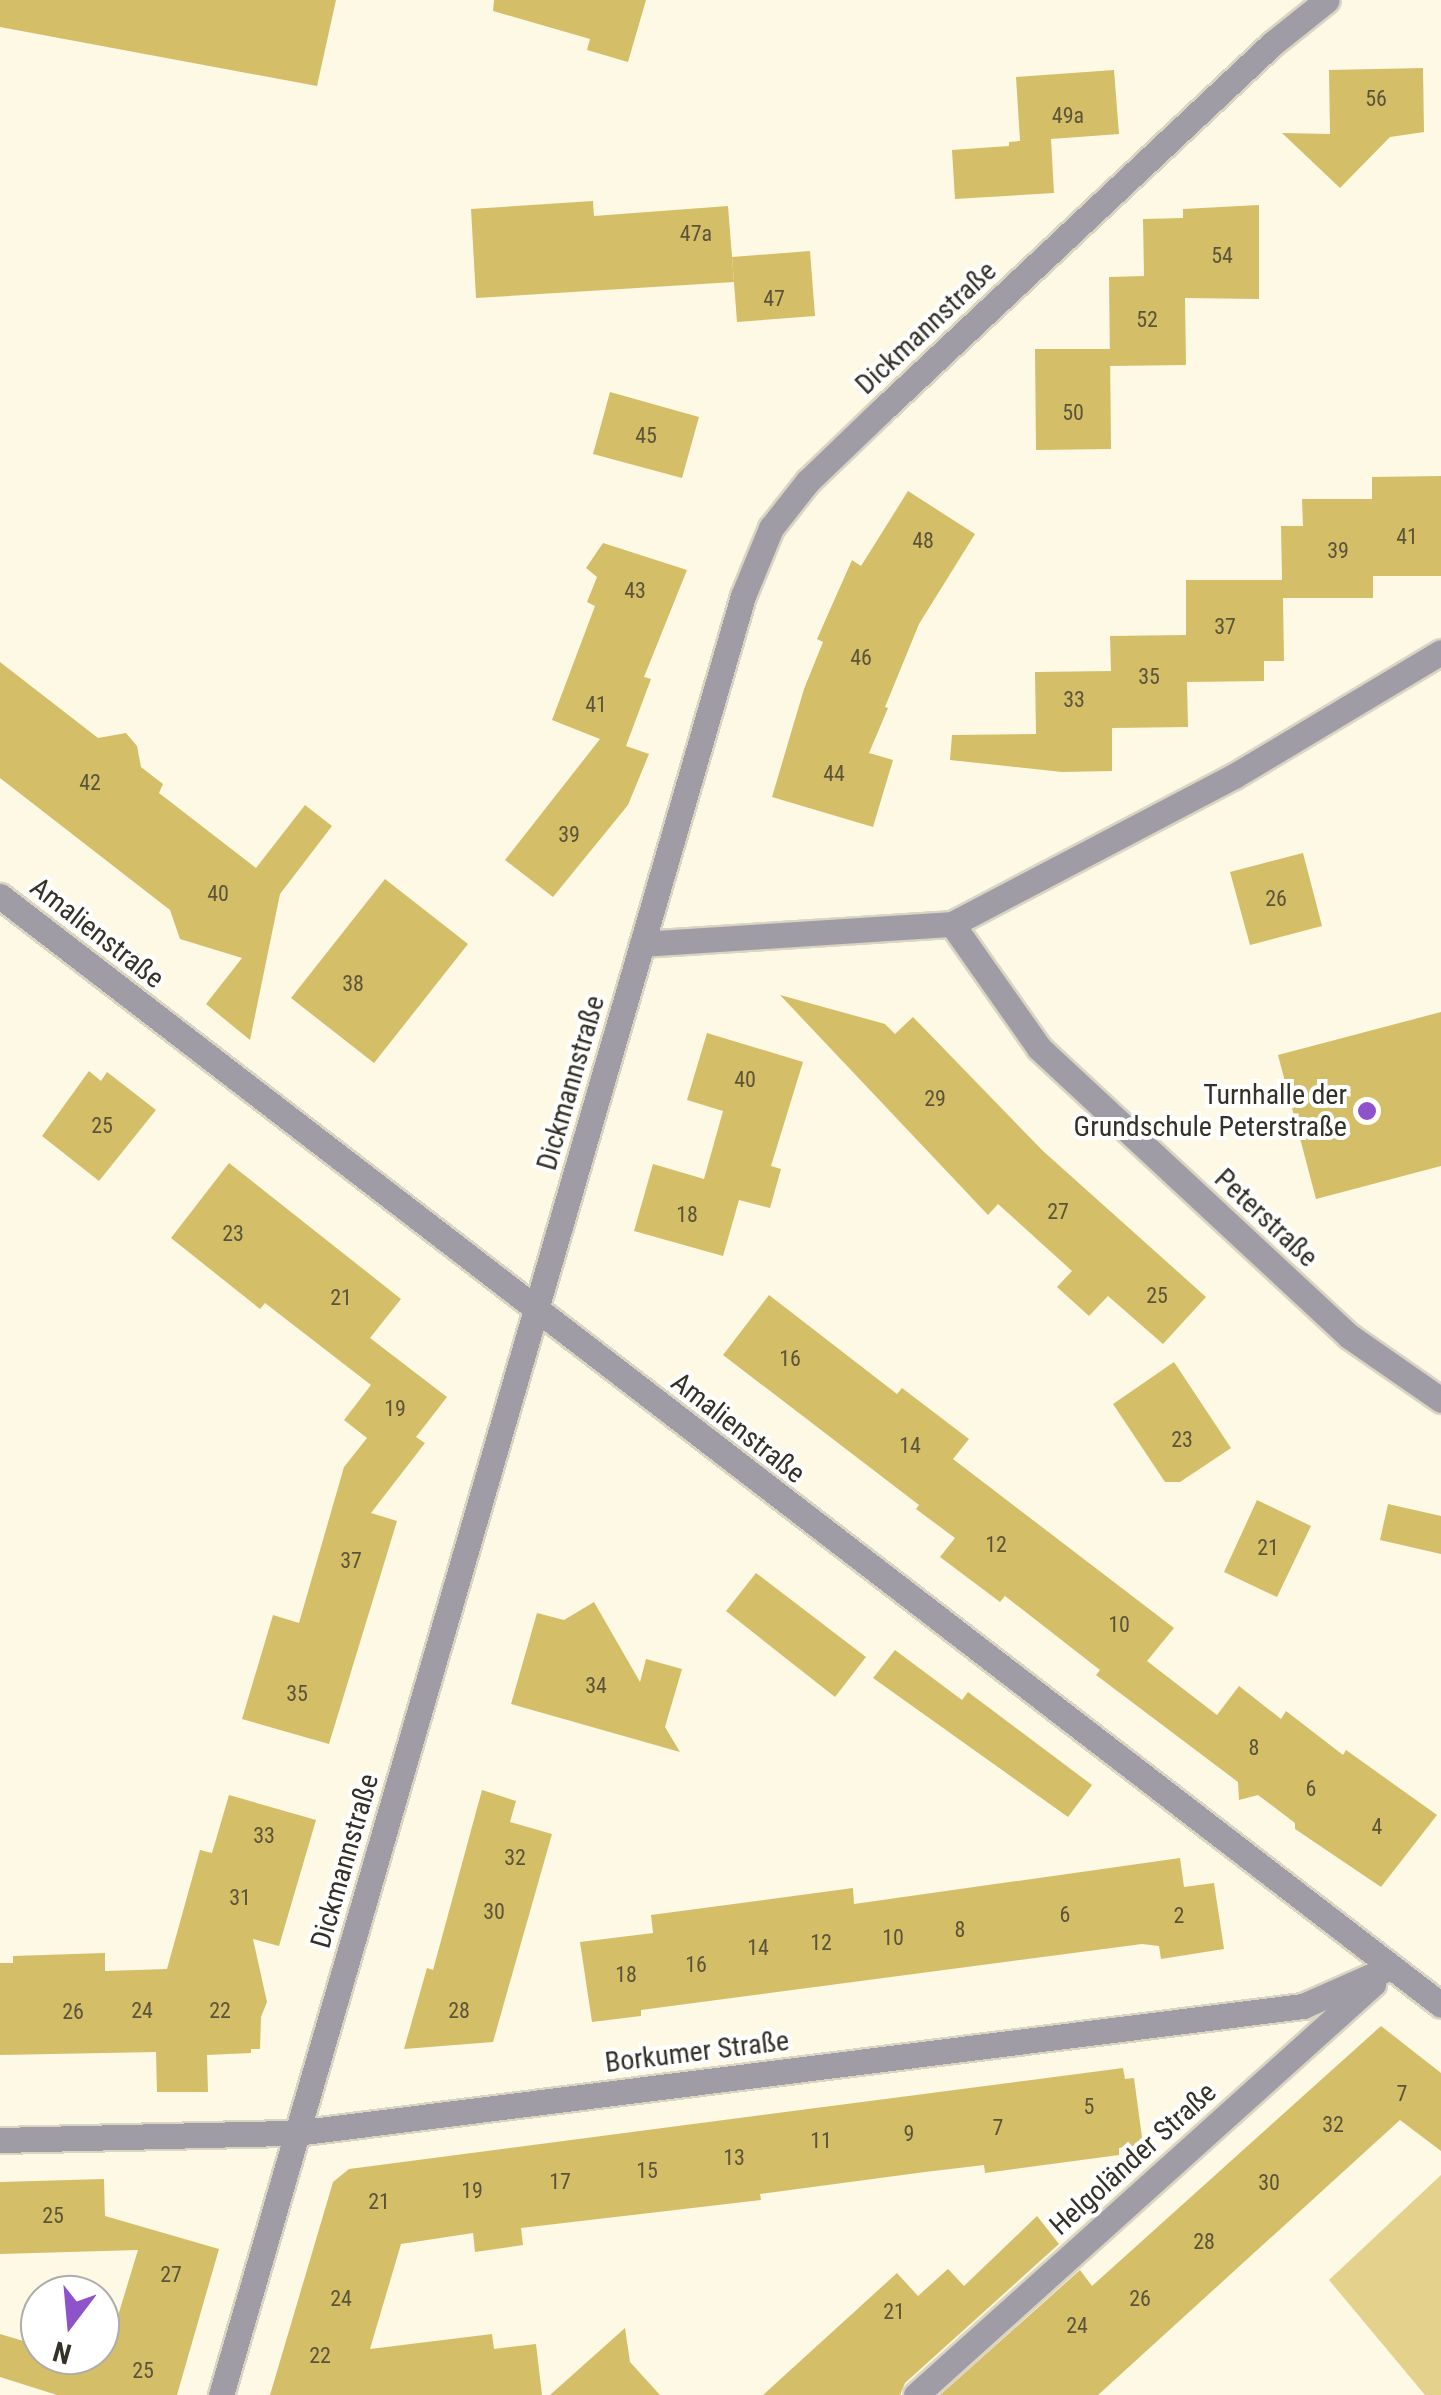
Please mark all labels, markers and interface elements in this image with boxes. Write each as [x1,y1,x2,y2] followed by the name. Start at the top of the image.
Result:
[1365,86,1387,112] house number: 56
[1052,103,1084,129] house number: 49a
[680,221,712,247] house number: 47a
[1211,243,1233,269] house number: 54
[849,254,1003,402] street label: Dickmannstraße
[763,286,785,312] house number: 47
[1136,307,1158,333] house number: 52
[1062,400,1084,426] house number: 50
[635,423,657,449] house number: 45
[1396,524,1418,550] house number: 41
[912,528,934,554] house number: 48
[1327,538,1349,564] house number: 39
[624,578,646,604] house number: 43
[1214,614,1236,640] house number: 37
[850,645,872,671] house number: 46
[1138,664,1160,690] house number: 35
[1063,687,1085,713] house number: 33
[585,692,607,718] house number: 41
[823,761,845,787] house number: 44
[79,770,101,796] house number: 42
[558,822,580,848] house number: 39
[23,870,171,996] street label: Amalienstraße
[207,881,229,907] house number: 40
[1265,886,1287,912] house number: 26
[342,971,364,997] house number: 38
[530,992,612,1174] street label: Dickmannstraße
[734,1067,756,1093] house number: 40
[1074,1078,1347,1144] place label: Turnhalle der Grundschule Peterstraße
[924,1086,946,1112] house number: 29
[1356,1100,1378,1122] marker: Turnhalle der Grundschule Peterstraße
[91,1113,113,1139] house number: 25
[1208,1162,1324,1274] street label: Peterstraße
[1047,1199,1069,1225] house number: 27
[676,1202,698,1228] house number: 18
[222,1221,244,1247] house number: 23
[1146,1283,1168,1309] house number: 25
[330,1285,352,1311] house number: 21
[779,1346,801,1372] house number: 16
[664,1365,812,1491] street label: Amalienstraße
[384,1396,406,1422] house number: 19
[1171,1427,1193,1453] house number: 23
[899,1433,921,1459] house number: 14
[985,1532,1007,1558] house number: 12
[1257,1535,1279,1561] house number: 21
[340,1548,362,1574] house number: 37
[1108,1612,1130,1638] house number: 10
[585,1673,607,1699] house number: 34
[286,1681,308,1707] house number: 35
[1249,1735,1259,1761] house number: 8
[304,1770,386,1952] street label: Dickmannstraße
[1306,1776,1316,1802] house number: 6
[1372,1814,1382,1840] house number: 4
[253,1823,275,1849] house number: 33
[504,1845,526,1871] house number: 32
[229,1885,251,1911] house number: 31
[483,1899,505,1925] house number: 30
[1060,1902,1070,1928] house number: 6
[1174,1903,1184,1929] house number: 2
[955,1917,965,1943] house number: 8
[882,1925,904,1951] house number: 10
[810,1930,832,1956] house number: 12
[747,1935,769,1961] house number: 14
[685,1952,707,1978] house number: 16
[615,1962,637,1988] house number: 18
[131,1998,153,2024] house number: 24
[209,1998,231,2024] house number: 22
[448,1998,470,2024] house number: 28
[62,1999,84,2025] house number: 26
[603,2024,791,2080] street label: Borkumer Straße
[1043,2076,1223,2242] street label: Helgoländer Straße
[1397,2081,1407,2107] house number: 7
[1084,2094,1094,2120] house number: 5
[1322,2112,1344,2138] house number: 32
[993,2115,1003,2141] house number: 7
[904,2121,914,2147] house number: 9
[810,2128,832,2154] house number: 11
[723,2145,745,2171] house number: 13
[636,2158,658,2184] house number: 15
[549,2169,571,2195] house number: 17
[1258,2170,1280,2196] house number: 30
[461,2178,483,2204] house number: 19
[368,2189,390,2215] house number: 21
[42,2203,64,2229] house number: 25
[1193,2229,1215,2255] house number: 28
[160,2262,182,2288] house number: 27
[20,2275,120,2375] north arrow
[330,2286,352,2312] house number: 24
[1129,2286,1151,2312] house number: 26
[883,2299,905,2325] house number: 21
[1066,2313,1088,2339] house number: 24
[49,2334,75,2371] text: N
[309,2343,331,2369] house number: 22
[132,2358,154,2384] house number: 25

